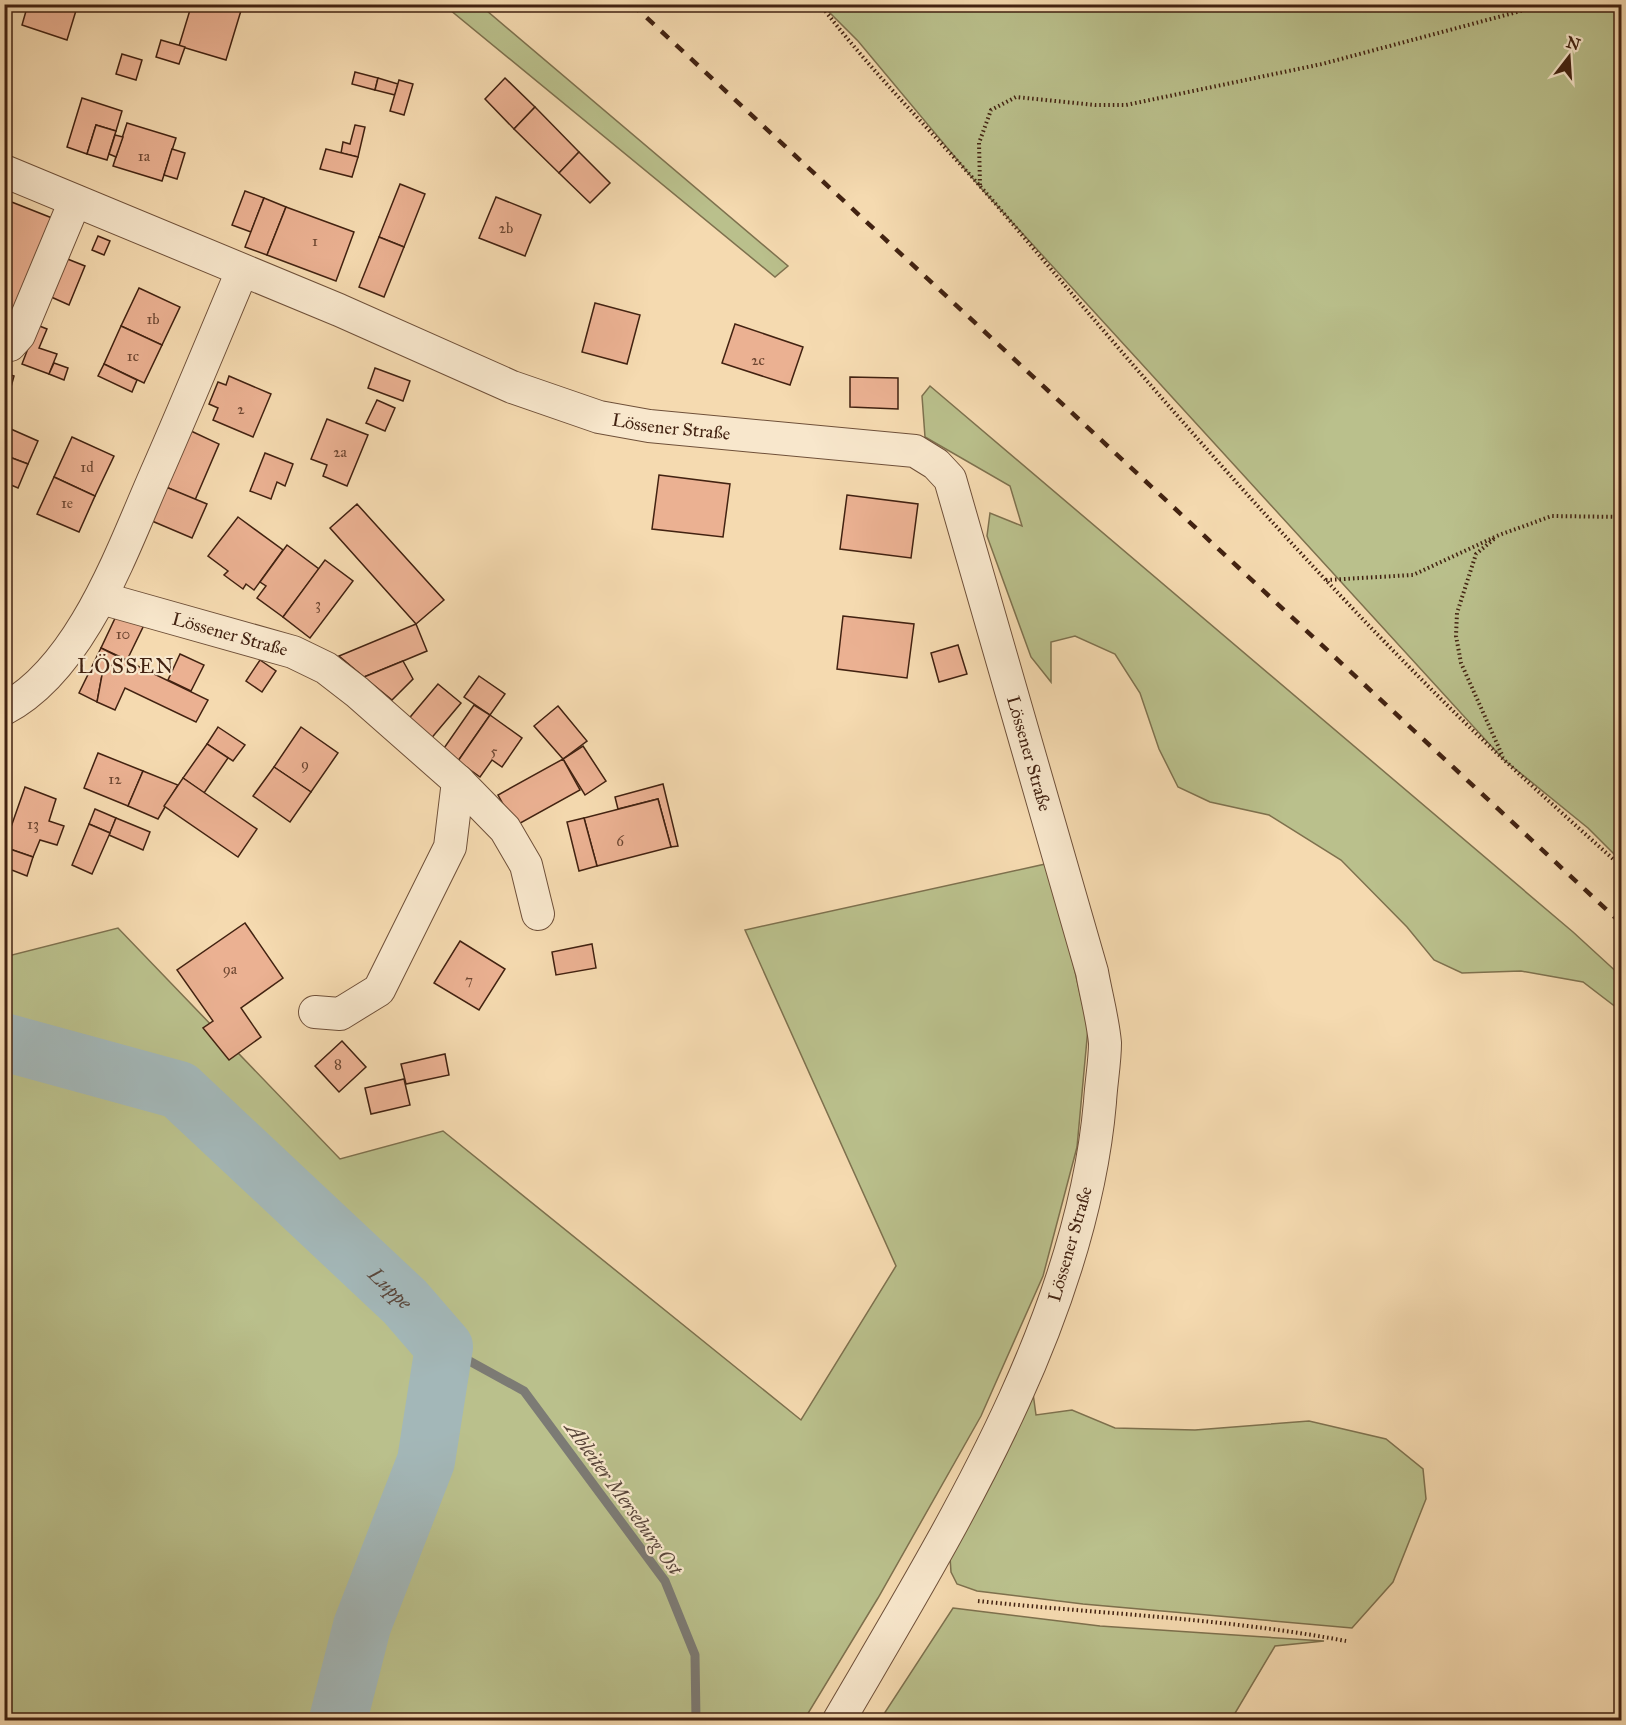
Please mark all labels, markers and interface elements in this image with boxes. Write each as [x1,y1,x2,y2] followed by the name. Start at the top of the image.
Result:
[1539,27,1599,87] north arrow
[1564,32,1583,54] text: N
[138,147,151,165] house number: 1a
[499,219,513,237] house number: 2b
[312,232,318,250] house number: 1
[146,310,160,328] house number: 1b
[127,347,139,365] house number: 1c
[751,351,765,369] house number: 2c
[237,400,245,418] house number: 2
[610,409,731,445] street label: Lössener Straße
[333,443,348,461] house number: 2a
[80,458,94,476] house number: 1d
[61,494,73,512] house number: 1e
[315,595,321,613] house number: 3
[170,608,290,661] street label: Lössener Straße
[116,625,130,643] house number: 10
[77,653,175,679] district label: LÖSSEN
[1002,693,1056,814] street label: Lössener Straße
[491,742,498,760] house number: 5
[301,755,309,773] house number: 9
[108,770,122,788] house number: 12
[27,815,39,833] house number: 13
[616,832,625,850] house number: 6
[223,960,238,978] house number: 9a
[465,971,473,989] house number: 7
[334,1055,342,1073] house number: 8
[1043,1184,1097,1304] street label: Lössener Straße
[363,1261,418,1314] water label: Luppe
[559,1415,689,1581] water label: Ableiter Merseburg Ost

